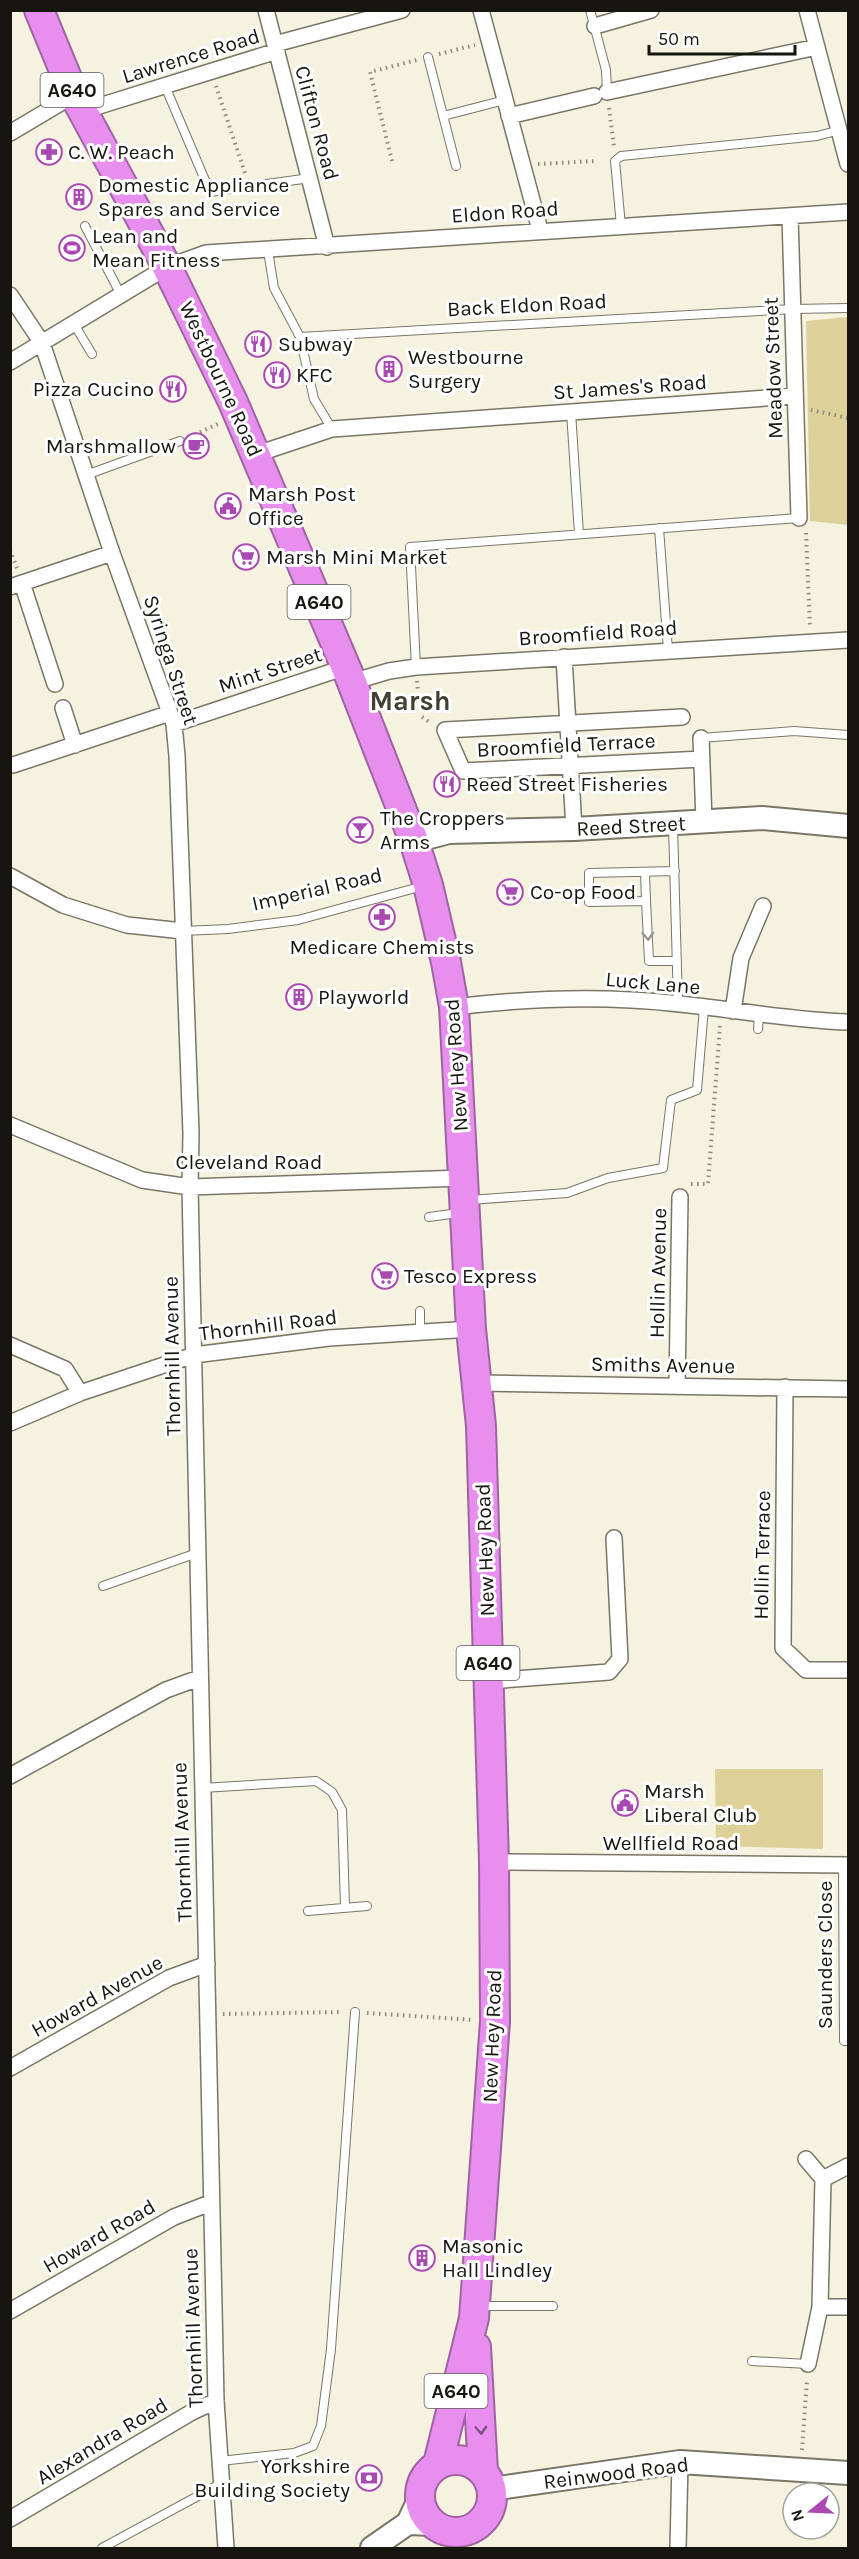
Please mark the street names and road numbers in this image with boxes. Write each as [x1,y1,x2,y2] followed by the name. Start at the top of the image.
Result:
[119,24,263,88] street label: Lawrence Road
[290,63,344,183] street label: Clifton Road
[40,73,104,107] road number: A640
[450,196,560,228] street label: Eldon Road
[447,289,607,321] street label: Back Eldon Road
[174,297,268,461] street label: Westbourne Road
[759,297,787,439] street label: Meadow Street
[552,370,708,404] street label: St James's Road
[288,585,350,619] road number: A640
[139,592,203,728] street label: Syringa Street
[518,615,678,651] street label: Broomfield Road
[215,642,325,698] street label: Mint Street
[476,728,656,762] street label: Broomfield Terrace
[576,811,686,841] street label: Reed Street
[249,862,385,916] street label: Imperial Road
[605,967,701,999] street label: Luck Lane
[439,998,473,1132] street label: New Hey Road
[176,1150,322,1174] street label: Cleveland Road
[645,1208,671,1338] street label: Hollin Avenue
[159,1276,185,1436] street label: Thornhill Avenue
[198,1305,338,1345] street label: Thornhill Road
[591,1352,735,1378] street label: Smiths Avenue
[471,1483,499,1617] street label: New Hey Road
[749,1490,775,1620] street label: Hollin Terrace
[456,1646,520,1680] road number: A640
[167,1762,197,1922] street label: Thornhill Avenue
[603,1831,739,1855] street label: Wellfield Road
[813,1881,837,2029] street label: Saunders Close
[27,1950,167,2042] street label: Howard Avenue
[478,1969,506,2103] street label: New Hey Road
[39,2194,159,2278] street label: Howard Road
[178,2248,208,2408] street label: Thornhill Avenue
[424,2374,488,2408] road number: A640
[32,2392,172,2490] street label: Alexandra Road
[542,2452,690,2494] street label: Reinwood Road

